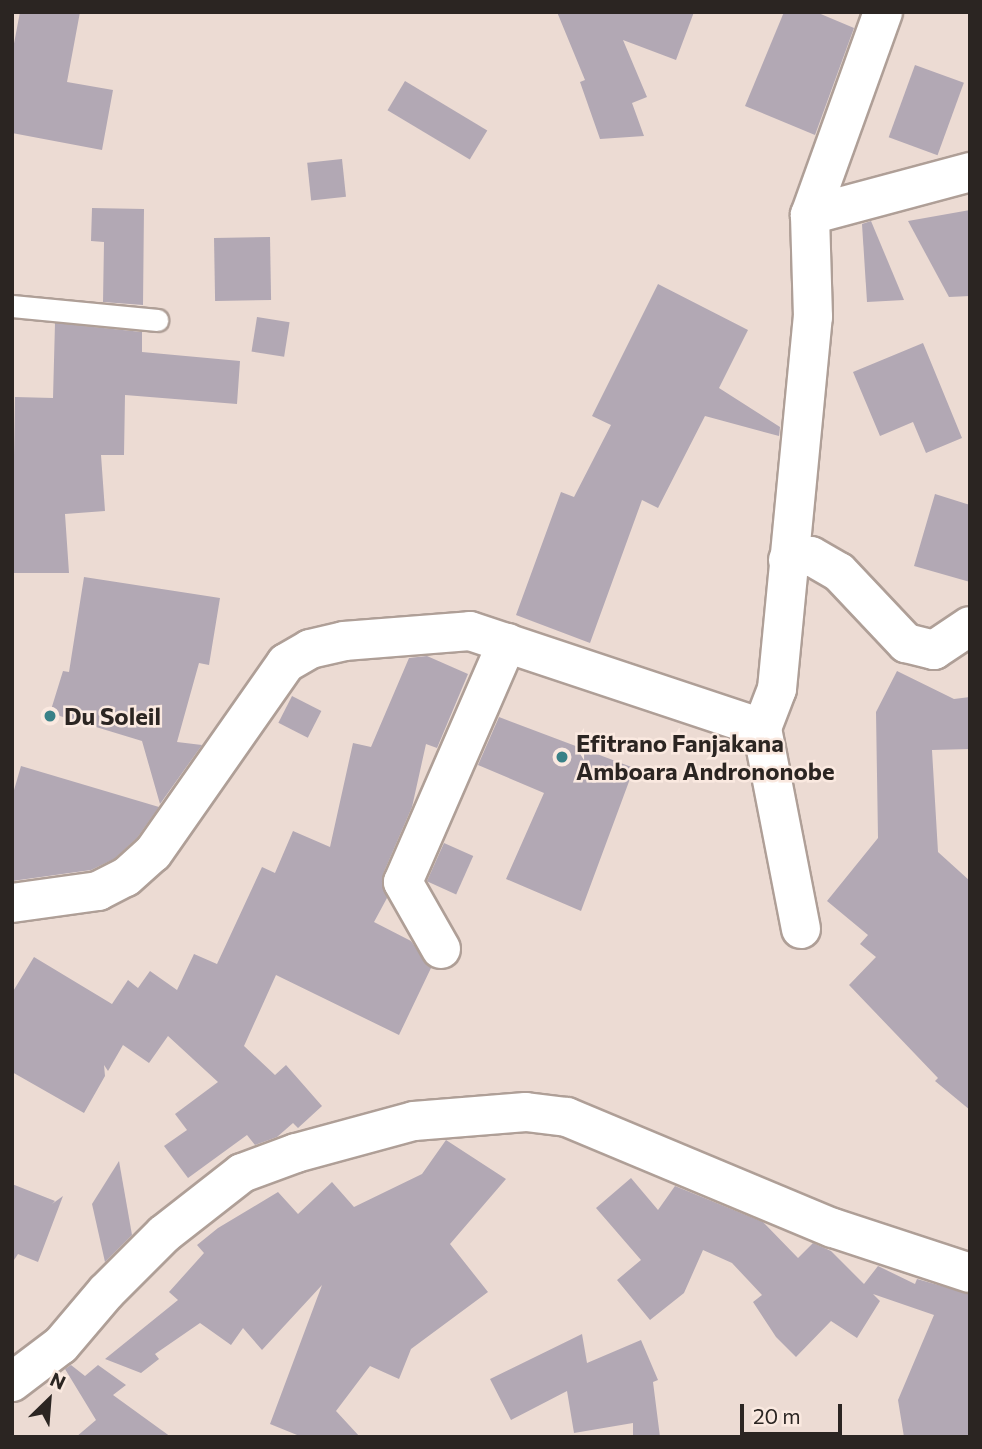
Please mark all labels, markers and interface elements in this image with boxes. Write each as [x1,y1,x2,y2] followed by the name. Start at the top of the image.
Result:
[64,702,161,730] place label: Du Soleil
[42,708,58,724] marker: Du Soleil
[576,729,835,785] place label: Efitrano Fanjakana Amboara Andrononobe
[554,749,570,765] marker: Efitrano Fanjakana Amboara Andrononobe
[14,1365,84,1435] north arrow
[47,1367,69,1394] text: N
[744,1390,846,1434] scale bar
[753,1403,801,1428] text: 20 m

